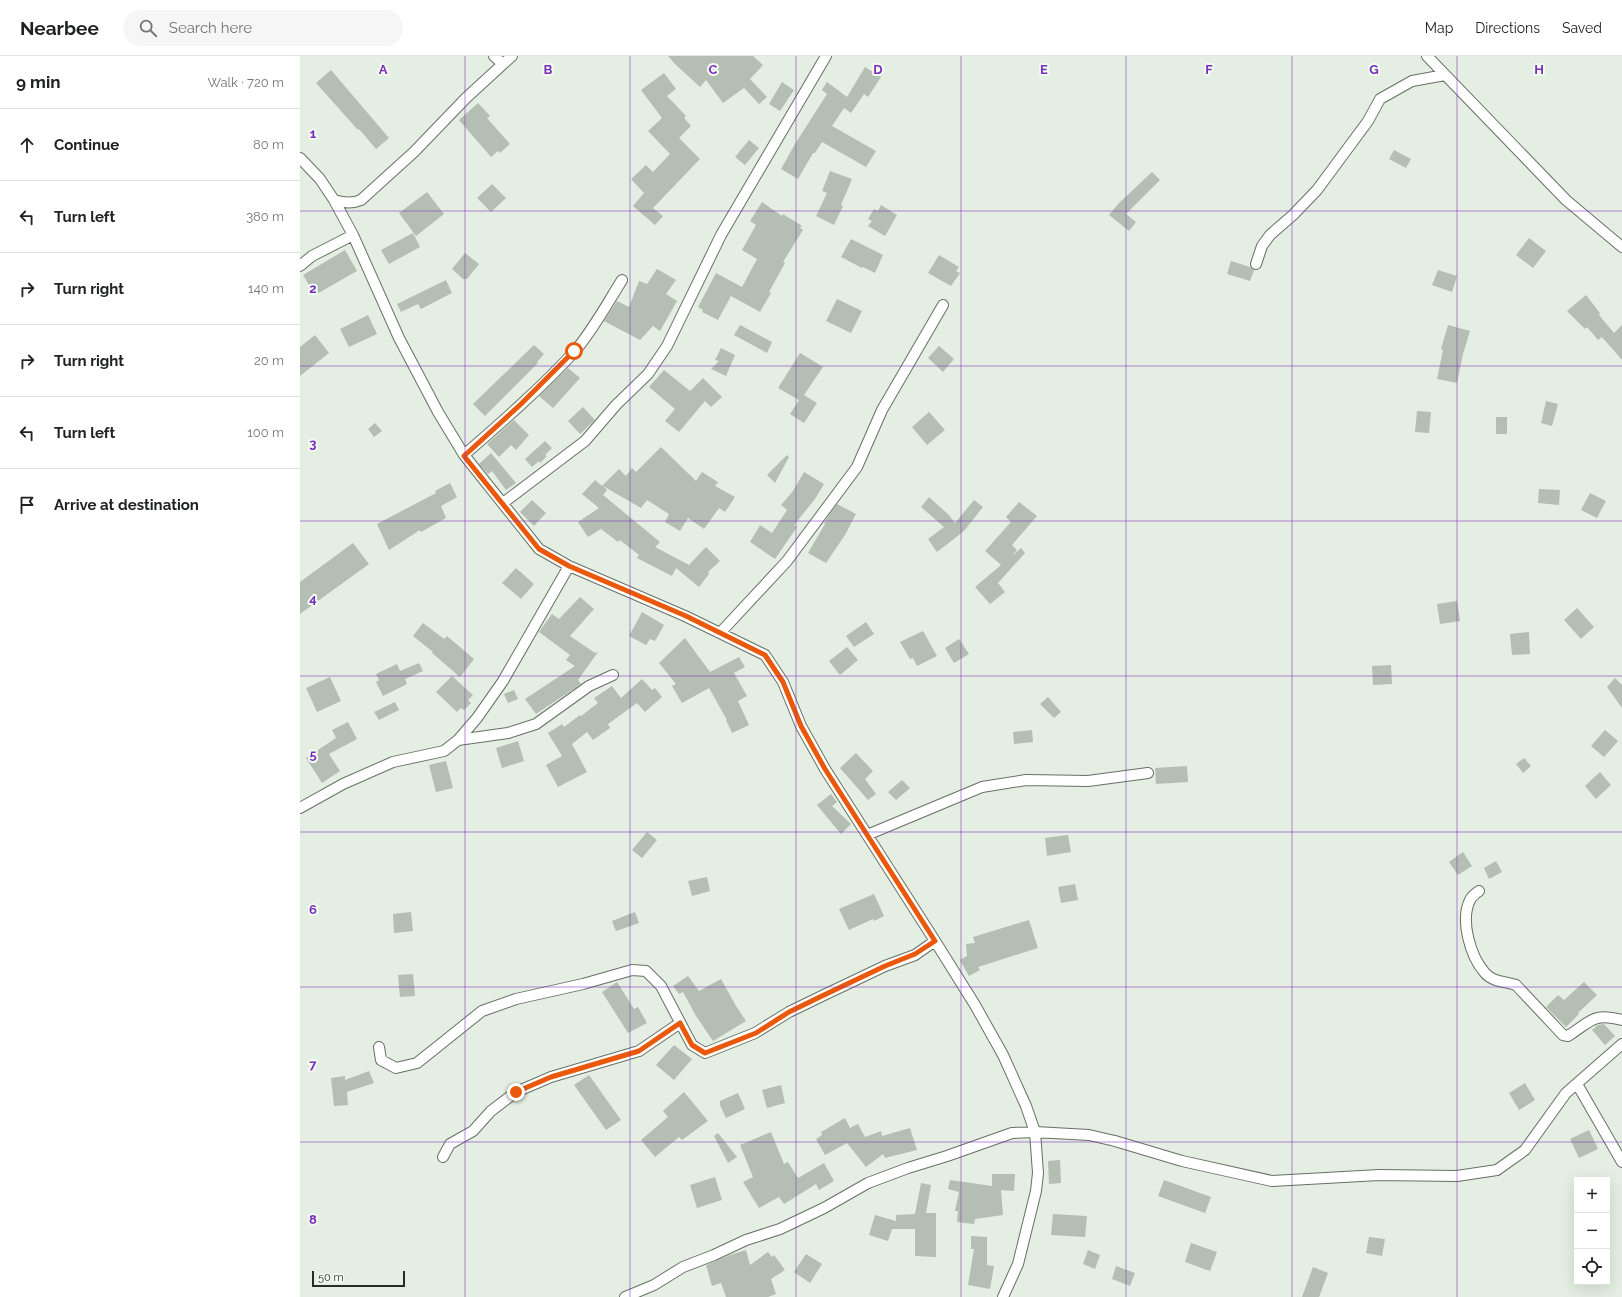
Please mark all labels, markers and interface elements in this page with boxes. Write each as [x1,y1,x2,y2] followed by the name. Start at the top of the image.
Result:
[123,10,403,46] search box
[20,17,99,39] text: Nearbee
[137,17,159,39] icon: search
[169,19,252,37] text: Search here
[1425,20,1453,36] text: Map
[1475,20,1540,36] text: Directions
[1562,20,1602,36] text: Saved
[379,62,388,77] text: A
[544,62,553,77] text: B
[709,62,718,77] text: C
[873,62,883,77] text: D
[1040,62,1048,77] text: E
[1205,62,1213,77] text: F
[1369,62,1379,77] text: G
[1534,62,1544,77] text: H
[16,72,61,92] text: 9 min
[208,75,284,90] text: Walk · 720 m
[310,126,317,141] text: 1
[16,134,38,156] icon: ahead
[54,136,119,154] text: Continue
[253,137,284,152] text: 80 m
[16,206,38,228] icon: left
[54,208,115,226] text: Turn left
[246,209,284,224] text: 380 m
[16,278,38,300] icon: right
[54,280,124,298] text: Turn right
[248,281,284,296] text: 140 m
[309,281,317,296] text: 2
[565,342,583,360] route start
[16,350,38,372] icon: right
[54,352,124,370] text: Turn right
[254,353,284,368] text: 20 m
[16,422,38,444] icon: left
[54,424,115,442] text: Turn left
[247,425,284,440] text: 100 m
[309,436,317,451] text: 3
[16,494,38,516] icon: arrive
[54,496,199,514] text: Arrive at destination
[309,591,317,606] text: 4
[309,747,317,762] text: 5
[309,902,317,917] text: 6
[309,1057,317,1072] text: 7
[507,1083,525,1101] route end
[1574,1177,1610,1285] map controls
[1574,1177,1610,1213] button: +
[309,1212,317,1227] text: 8
[1574,1213,1610,1249] button: −
[1574,1249,1610,1285] button: locate
[312,1269,405,1288] scale bar
[318,1271,344,1284] text: 50 m

